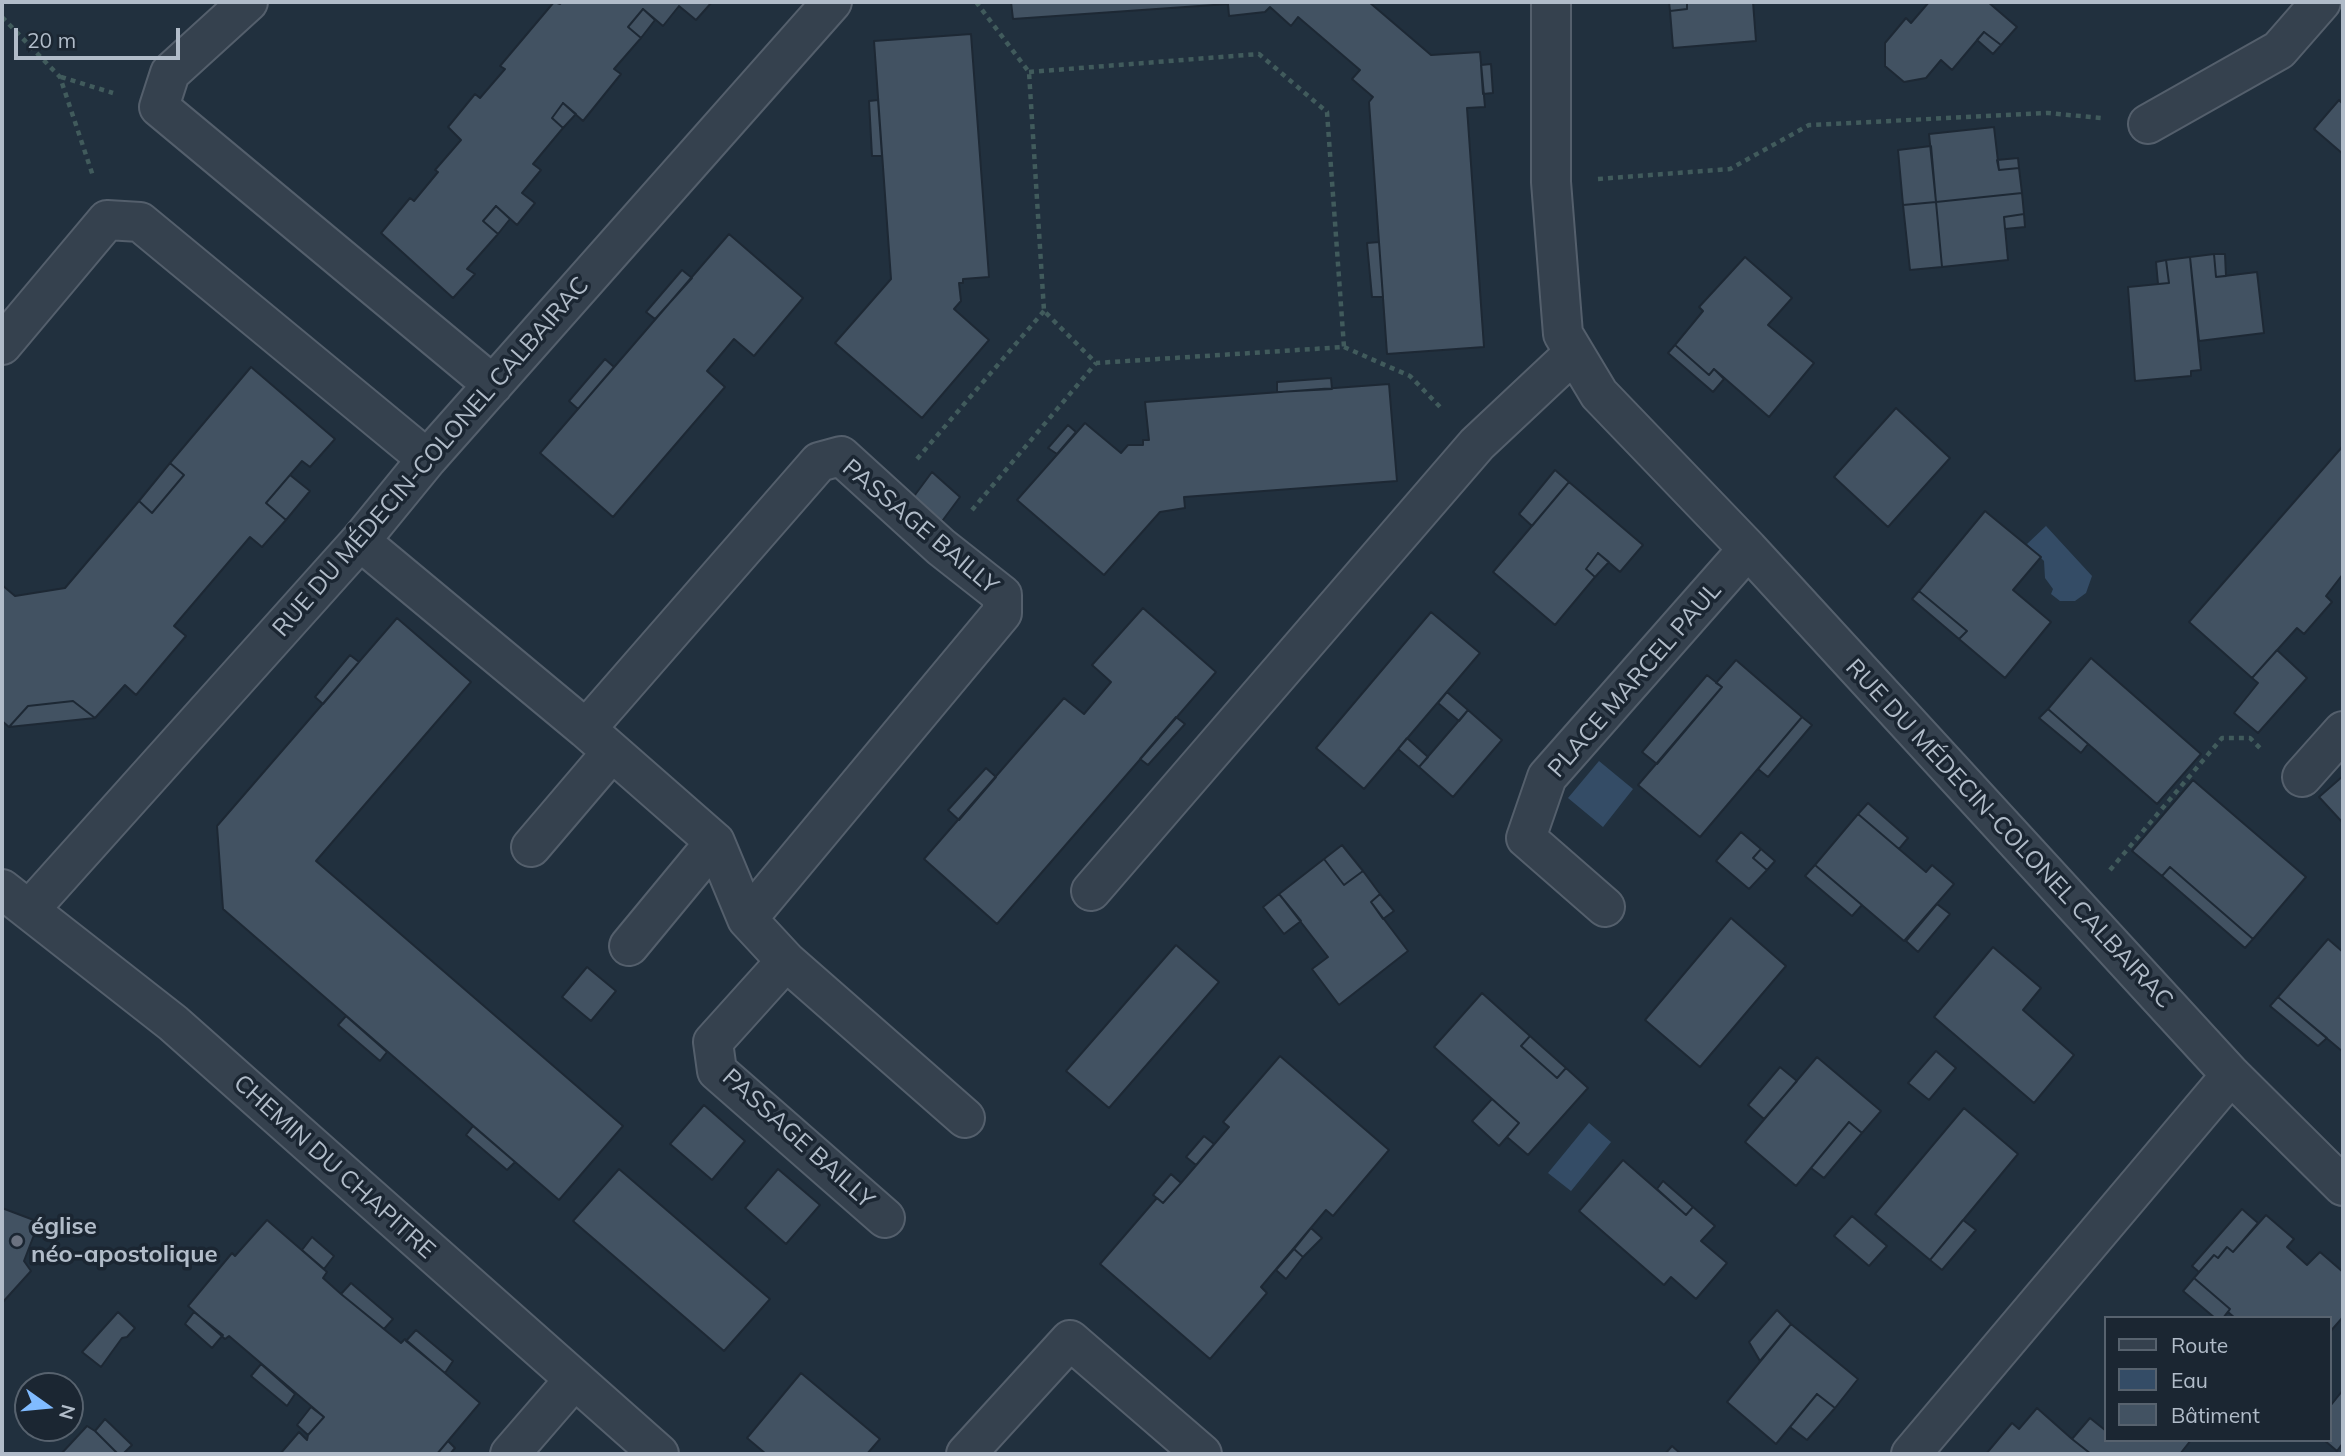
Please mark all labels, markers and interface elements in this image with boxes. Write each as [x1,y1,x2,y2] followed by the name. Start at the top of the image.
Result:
[18,14,184,58] scale bar
[27,27,76,53] text: 20 m
[267,271,595,643] street label: RUE DU MÉDECIN-COLONEL CALBAIRAC
[836,453,1004,601] street label: PASSAGE BAILLY
[1542,577,1728,783] street label: PLACE MARCEL PAUL
[1839,653,2179,1015] street label: RUE DU MÉDECIN-COLONEL CALBAIRAC
[716,1063,880,1215] street label: PASSAGE BAILLY
[227,1069,441,1265] street label: CHEMIN DU CHAPITRE
[31,1213,218,1269] place label: église néo-apostolique
[9,1233,25,1249] marker: église néo-apostolique
[2104,1316,2331,1442] legend
[2171,1332,2228,1358] text: Route
[2171,1367,2208,1393] text: Eau
[14,1372,84,1442] north arrow
[54,1402,81,1422] text: N
[2171,1402,2260,1428] text: Bâtiment

